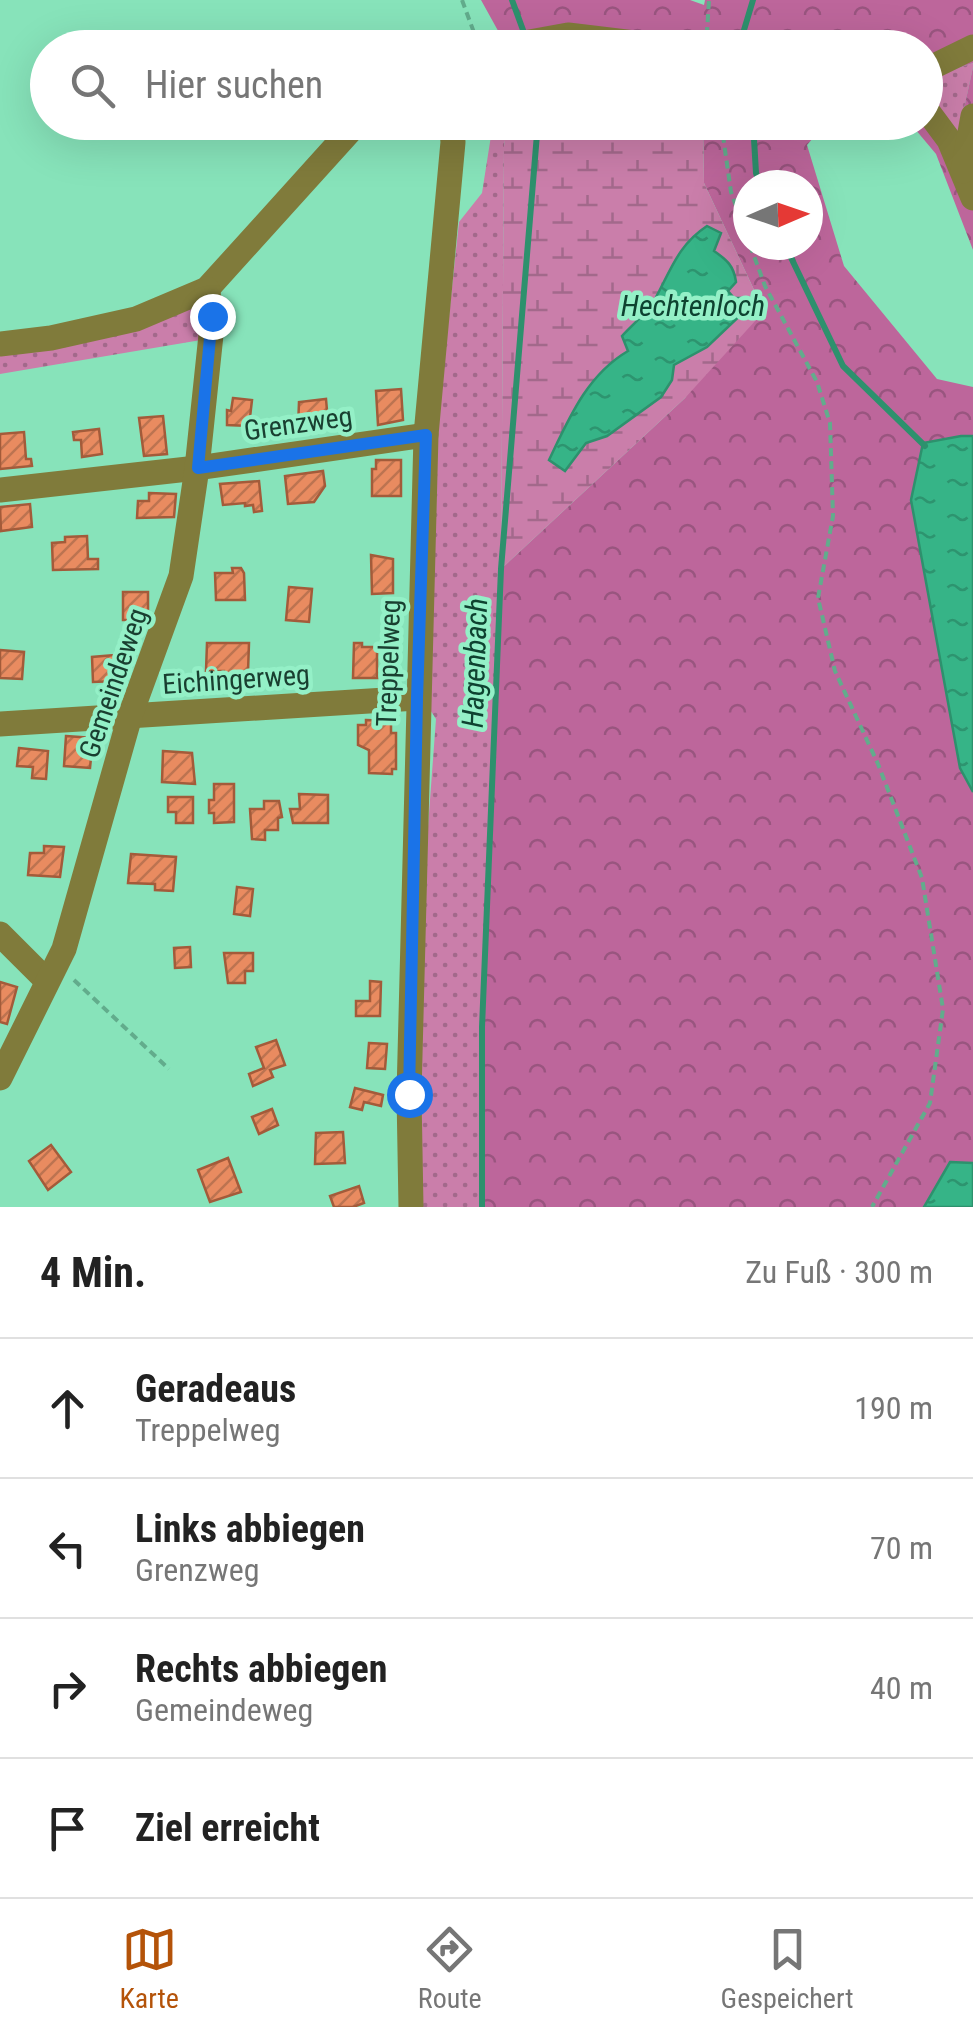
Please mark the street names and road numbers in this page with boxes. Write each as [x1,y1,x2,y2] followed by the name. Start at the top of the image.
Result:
[242,400,354,447] street label: Grenzweg
[370,599,407,727] street label: Treppelweg
[72,604,154,762] street label: Gemeindeweg
[161,658,311,701] street label: Eichingerweg

